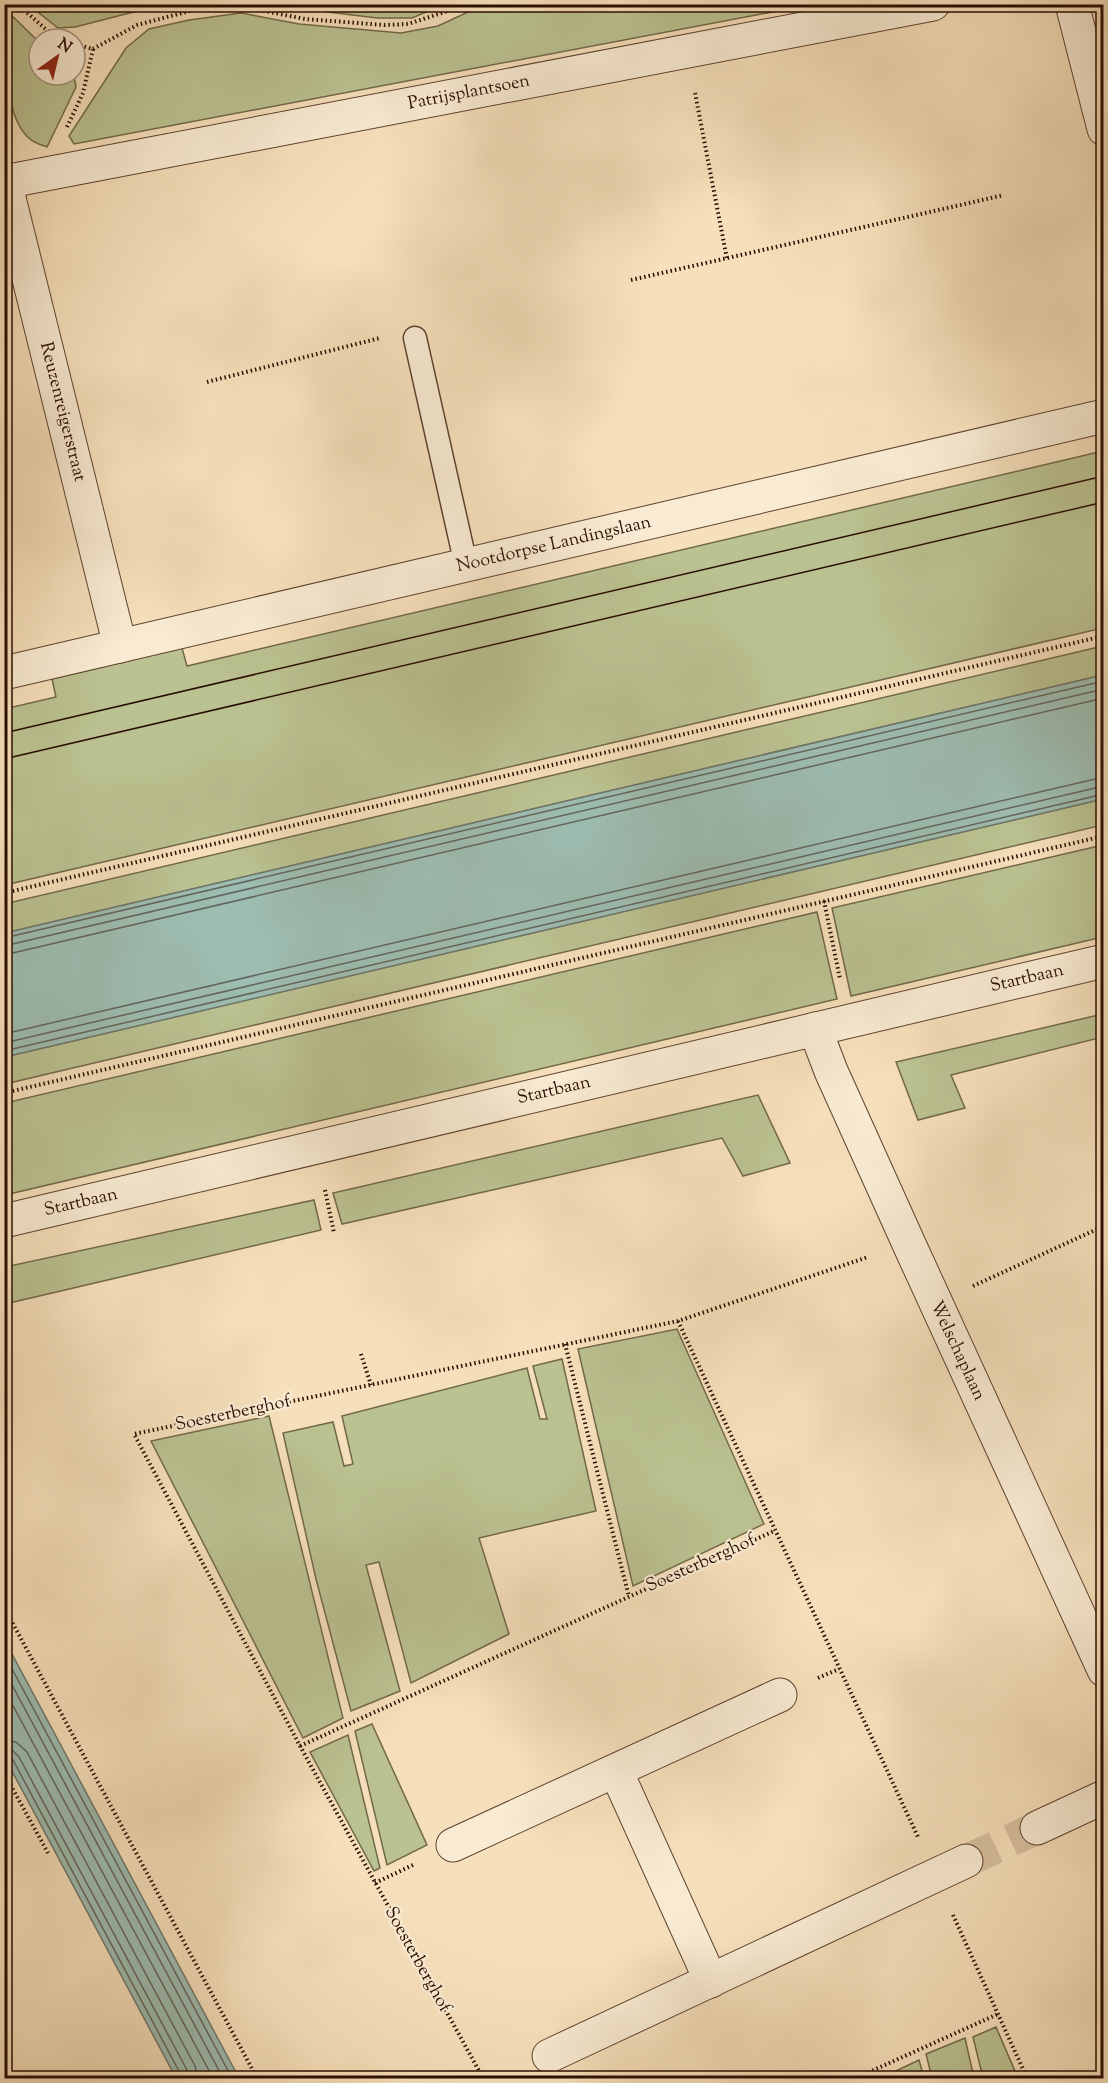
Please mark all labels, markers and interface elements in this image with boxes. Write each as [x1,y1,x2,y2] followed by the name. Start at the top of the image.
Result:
[27,27,87,87] north arrow
[52,34,76,60] text: N
[406,68,533,118] street label: Patrijsplantsoen
[32,339,92,485] street label: Reuzenreigerstraat
[454,510,654,580] street label: Nootdorpse Landingslaan
[988,958,1067,1000] street label: Startbaan
[515,1070,594,1112] street label: Startbaan
[42,1182,121,1224] street label: Startbaan
[922,1297,992,1406] street label: Welschaplaan
[173,1389,294,1439] street label: Soesterberghof
[642,1528,761,1600] street label: Soesterberghof
[377,1902,457,2018] street label: Soesterberghof

